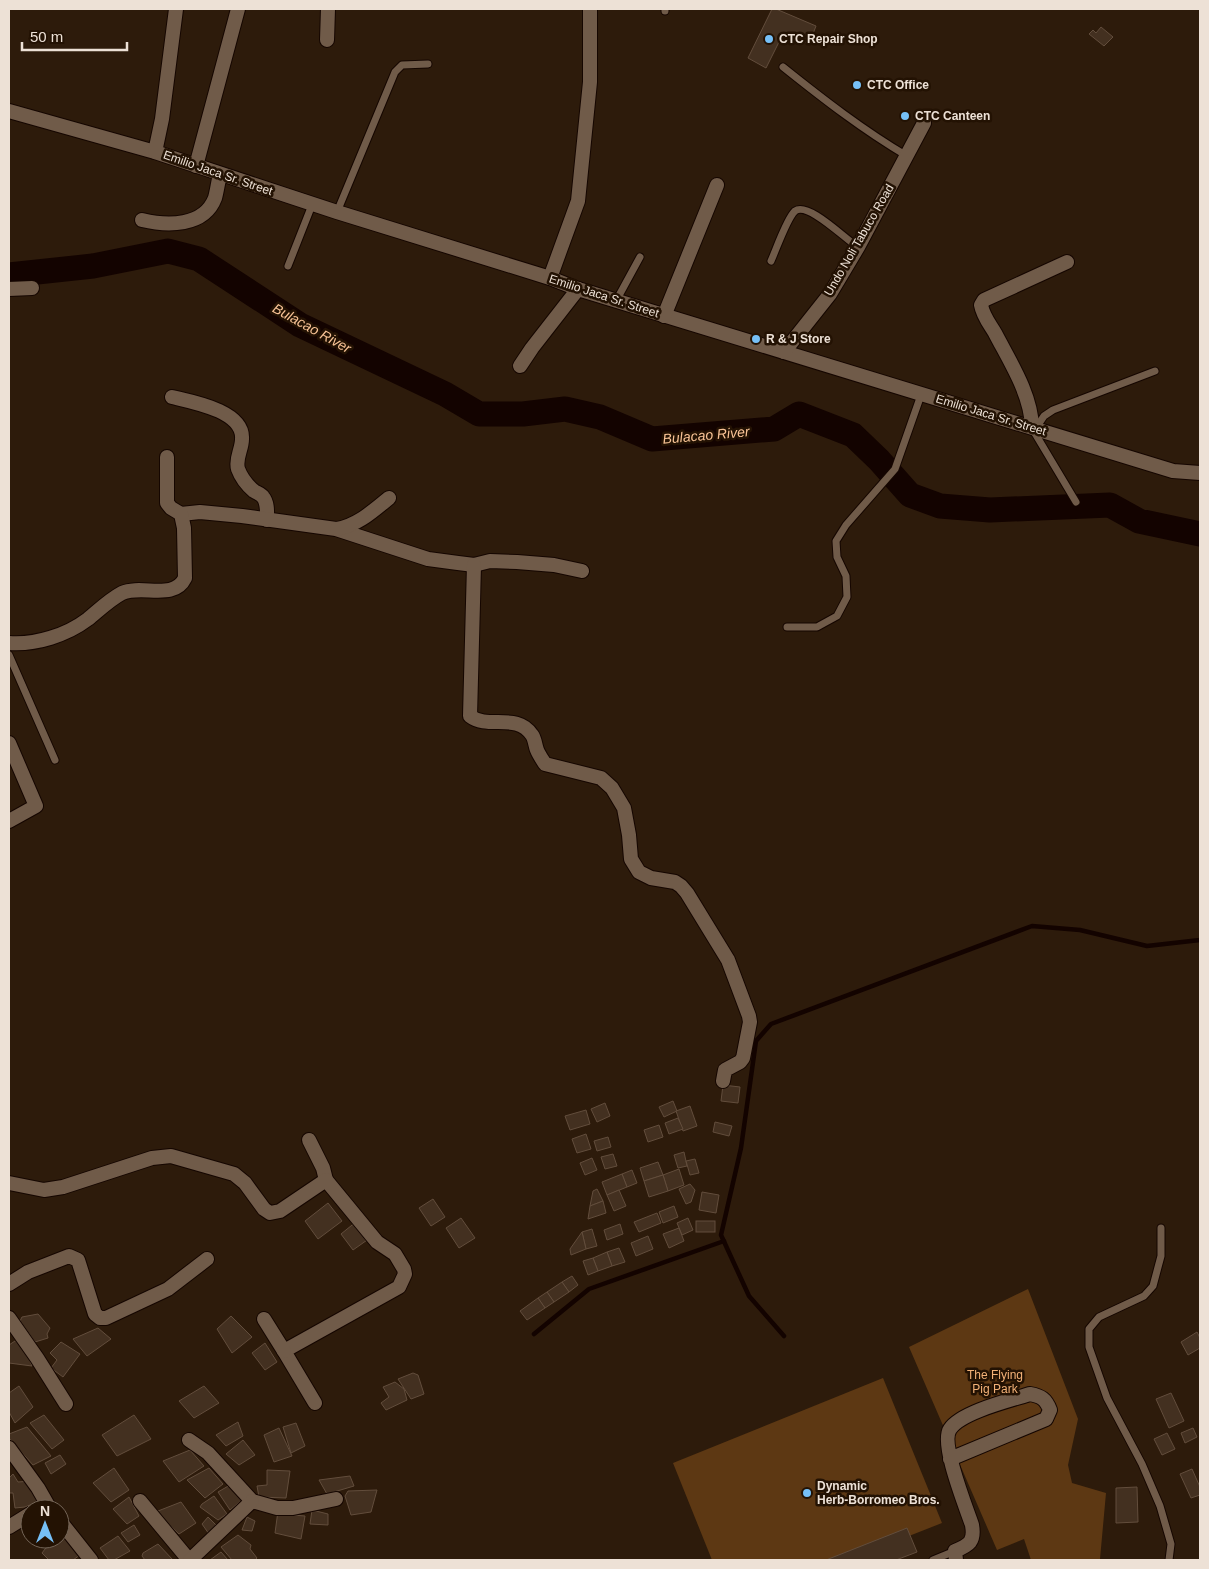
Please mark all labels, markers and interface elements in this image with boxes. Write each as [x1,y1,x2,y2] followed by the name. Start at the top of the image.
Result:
[22,20,128,52] scale bar
[30,28,63,45] text: 50 m
[779,32,878,46] place label: CTC Repair Shop
[763,33,775,45] marker: CTC Repair Shop
[867,78,929,92] place label: CTC Office
[851,79,863,91] marker: CTC Office
[915,109,990,123] place label: CTC Canteen
[899,110,911,122] marker: CTC Canteen
[161,148,275,199] street label: Emilio Jaca Sr. Street
[821,182,897,298] street label: Undo Noli Tabuco Road
[547,272,661,321] street label: Emilio Jaca Sr. Street
[270,300,355,357] water label: Bulacao River
[766,332,831,346] place label: R & J Store
[750,333,762,345] marker: R & J Store
[934,392,1049,439] street label: Emilio Jaca Sr. Street
[662,423,751,447] water label: Bulacao River
[967,1368,1023,1396] park label: The Flying Pig Park
[817,1479,940,1507] place label: Dynamic Herb-Borromeo Bros.
[801,1487,813,1499] marker: Dynamic Herb-Borromeo Bros.
[20,1499,70,1549] north arrow
[40,1503,50,1519] text: N

